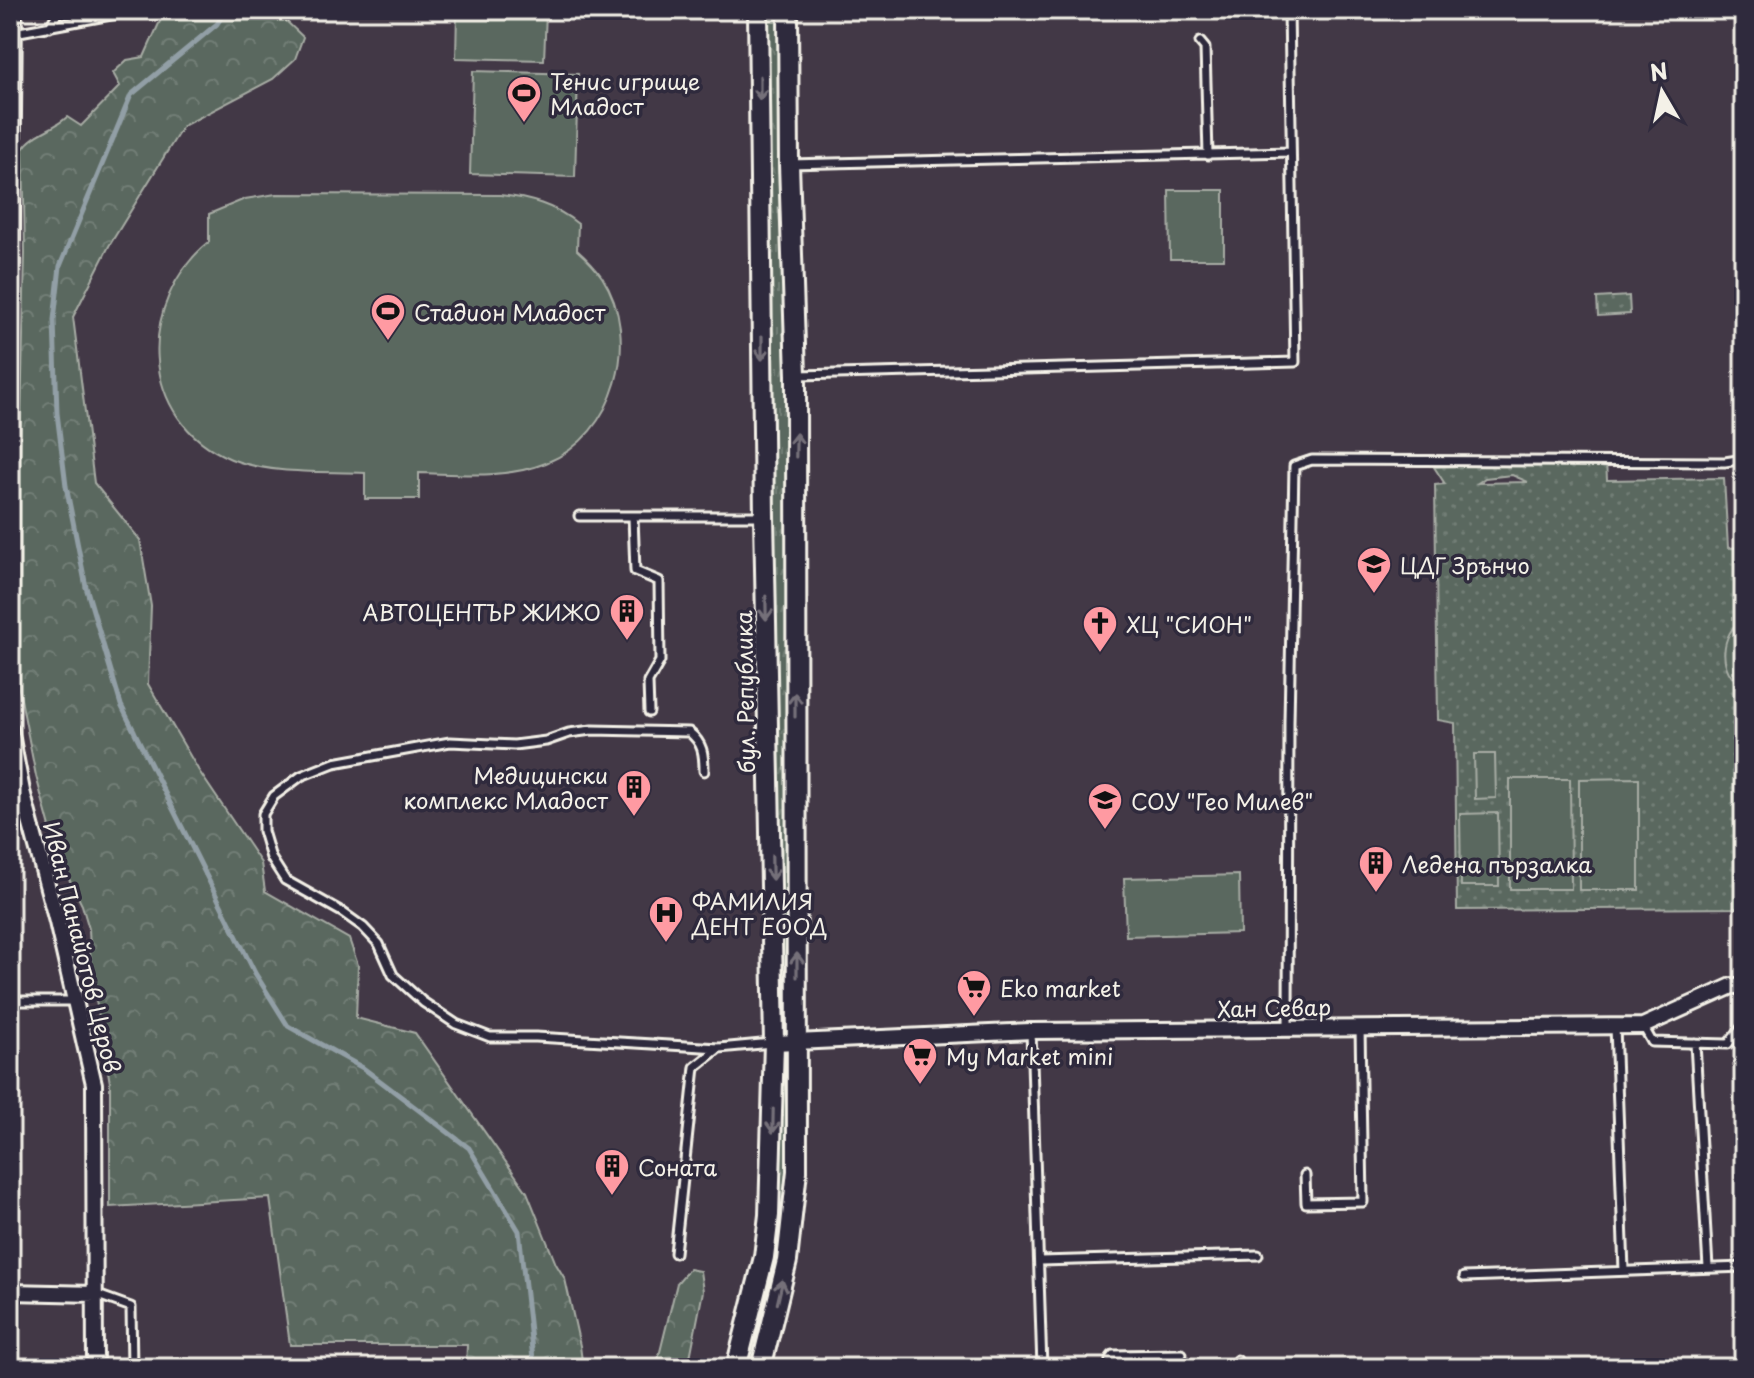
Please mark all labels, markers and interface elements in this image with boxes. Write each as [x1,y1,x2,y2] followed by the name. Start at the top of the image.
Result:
[1622,52,1702,132] north arrow
[1647,53,1670,88] text: N
[550,64,700,122] place label: Тенис игрище Младост
[505,74,543,124] sports icon: Тенис игрище Младост
[752,74,768,101] one-way arrow
[369,292,407,342] sports icon: Стадион Младост
[414,295,606,328] place label: Стадион Младост
[754,334,770,361] one-way arrow
[788,432,803,459] one-way arrow
[1355,545,1393,595] school or university icon: ЦДГ Зрънчо
[1400,548,1530,581] place label: ЦДГ Зрънчо
[608,592,646,642] building icon: АВТОЦЕНТЪР ЖИЖО
[758,594,774,621] one-way arrow
[362,595,601,628] place label: АВТОЦЕНТЪР ЖИЖО
[1081,604,1119,654] church icon: ХЦ "СИОН"
[1126,607,1252,640] place label: ХЦ "СИОН"
[726,610,762,774] street label: бул. Република
[787,692,803,719] one-way arrow
[403,758,608,816] place label: Медицински комплекс Младост
[615,768,653,818] building icon: Медицински комплекс Младост
[1086,781,1124,831] school or university icon: СОУ "Гео Милев"
[1131,784,1313,817] place label: СОУ "Гео Милев"
[36,818,130,1076] street label: Иван Панайотов Церов
[1357,844,1395,894] building icon: Ледена пързалка
[1402,847,1592,880] place label: Ледена пързалка
[764,854,779,881] one-way arrow
[691,884,827,942] place label: ФАМИЛИЯ ДЕНТ ЕООД
[647,894,685,944] hospital icon: ФАМИЛИЯ ДЕНТ ЕООД
[789,952,805,979] one-way arrow
[955,968,993,1018] supermarket icon: Eko market
[1000,971,1121,1004] place label: Eko market
[1217,990,1331,1024] street label: Хан Севар
[901,1036,939,1086] supermarket icon: My Market mini
[946,1039,1113,1072] place label: My Market mini
[765,1107,781,1134] one-way arrow
[593,1147,631,1197] building icon: Соната
[638,1150,717,1183] place label: Соната
[773,1280,788,1306] one-way arrow

